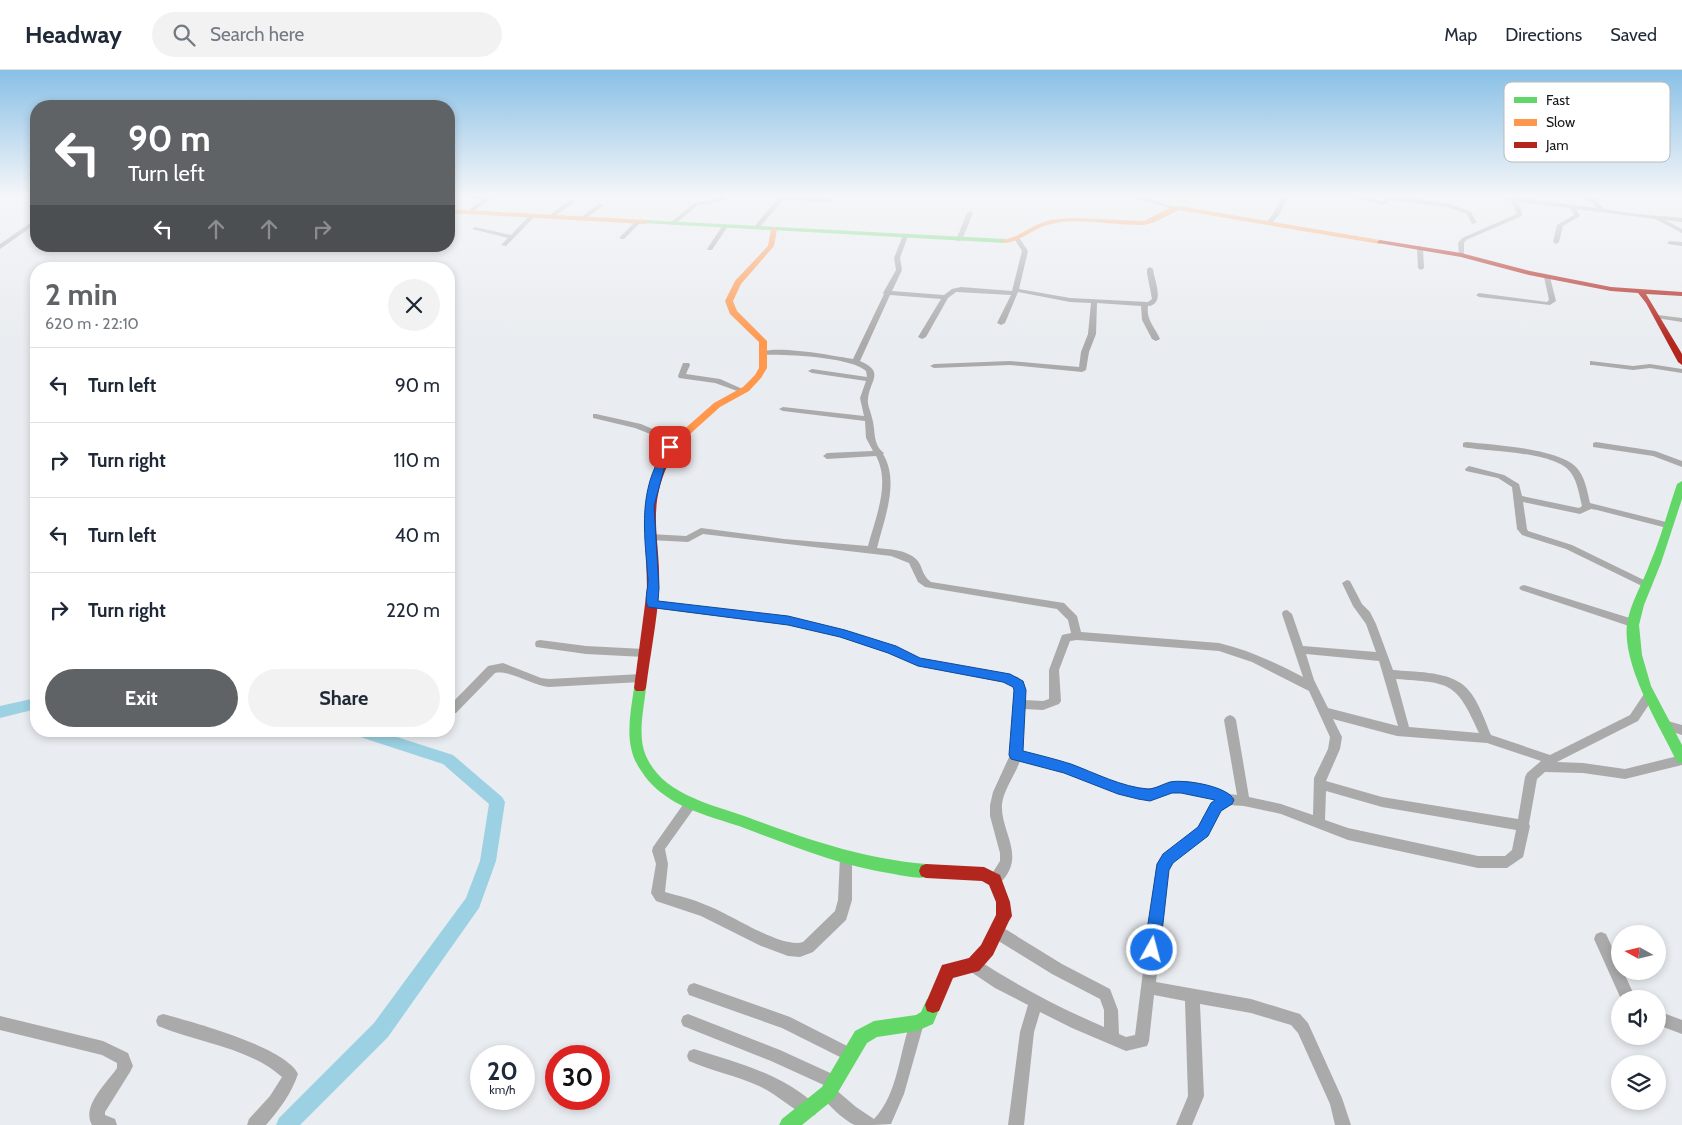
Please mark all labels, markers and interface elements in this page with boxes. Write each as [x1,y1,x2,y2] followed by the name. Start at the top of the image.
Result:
[152,12,502,57] search box
[25,20,122,49] text: Headway
[170,21,198,49] icon: search
[210,23,304,46] text: Search here
[1444,24,1477,46] text: Map
[1505,24,1582,46] text: Directions
[1610,24,1657,46] text: Saved
[1504,82,1670,162] legend
[1546,91,1570,109] text: Fast
[1546,113,1575,131] text: Slow
[128,117,211,160] text: 90 m
[45,120,110,185] icon: left
[1545,136,1568,154] text: Jam
[128,160,205,187] text: Turn left
[149,215,177,243] icon: left
[202,215,230,243] icon: ahead
[255,215,283,243] icon: ahead
[308,215,336,243] icon: right
[45,276,117,313] text: 2 min
[388,279,440,331] button: close
[45,314,139,333] text: 620 m · 22:10
[45,371,73,399] icon: left
[88,374,156,397] text: Turn left
[395,374,440,397] text: 90 m
[649,426,691,468] pin
[656,433,684,461] icon: arrive
[45,446,73,474] icon: right
[88,449,166,472] text: Turn right
[393,449,440,472] text: 110 m
[45,521,73,549] icon: left
[88,524,156,547] text: Turn left
[395,524,440,547] text: 40 m
[45,596,73,624] icon: right
[88,599,166,622] text: Turn right
[386,599,440,622] text: 220 m
[45,669,238,727] button: Exit
[248,669,440,727] button: Share
[1125,923,1177,975] position arrow
[1611,925,1666,980] north arrow
[1611,925,1666,1110] map controls
[1611,990,1666,1045] button: sound
[545,1045,610,1110] speed limit sign: 30
[1611,1055,1666,1110] button: layers
[487,1056,518,1086] text: 20
[489,1082,516,1097] text: km/h

